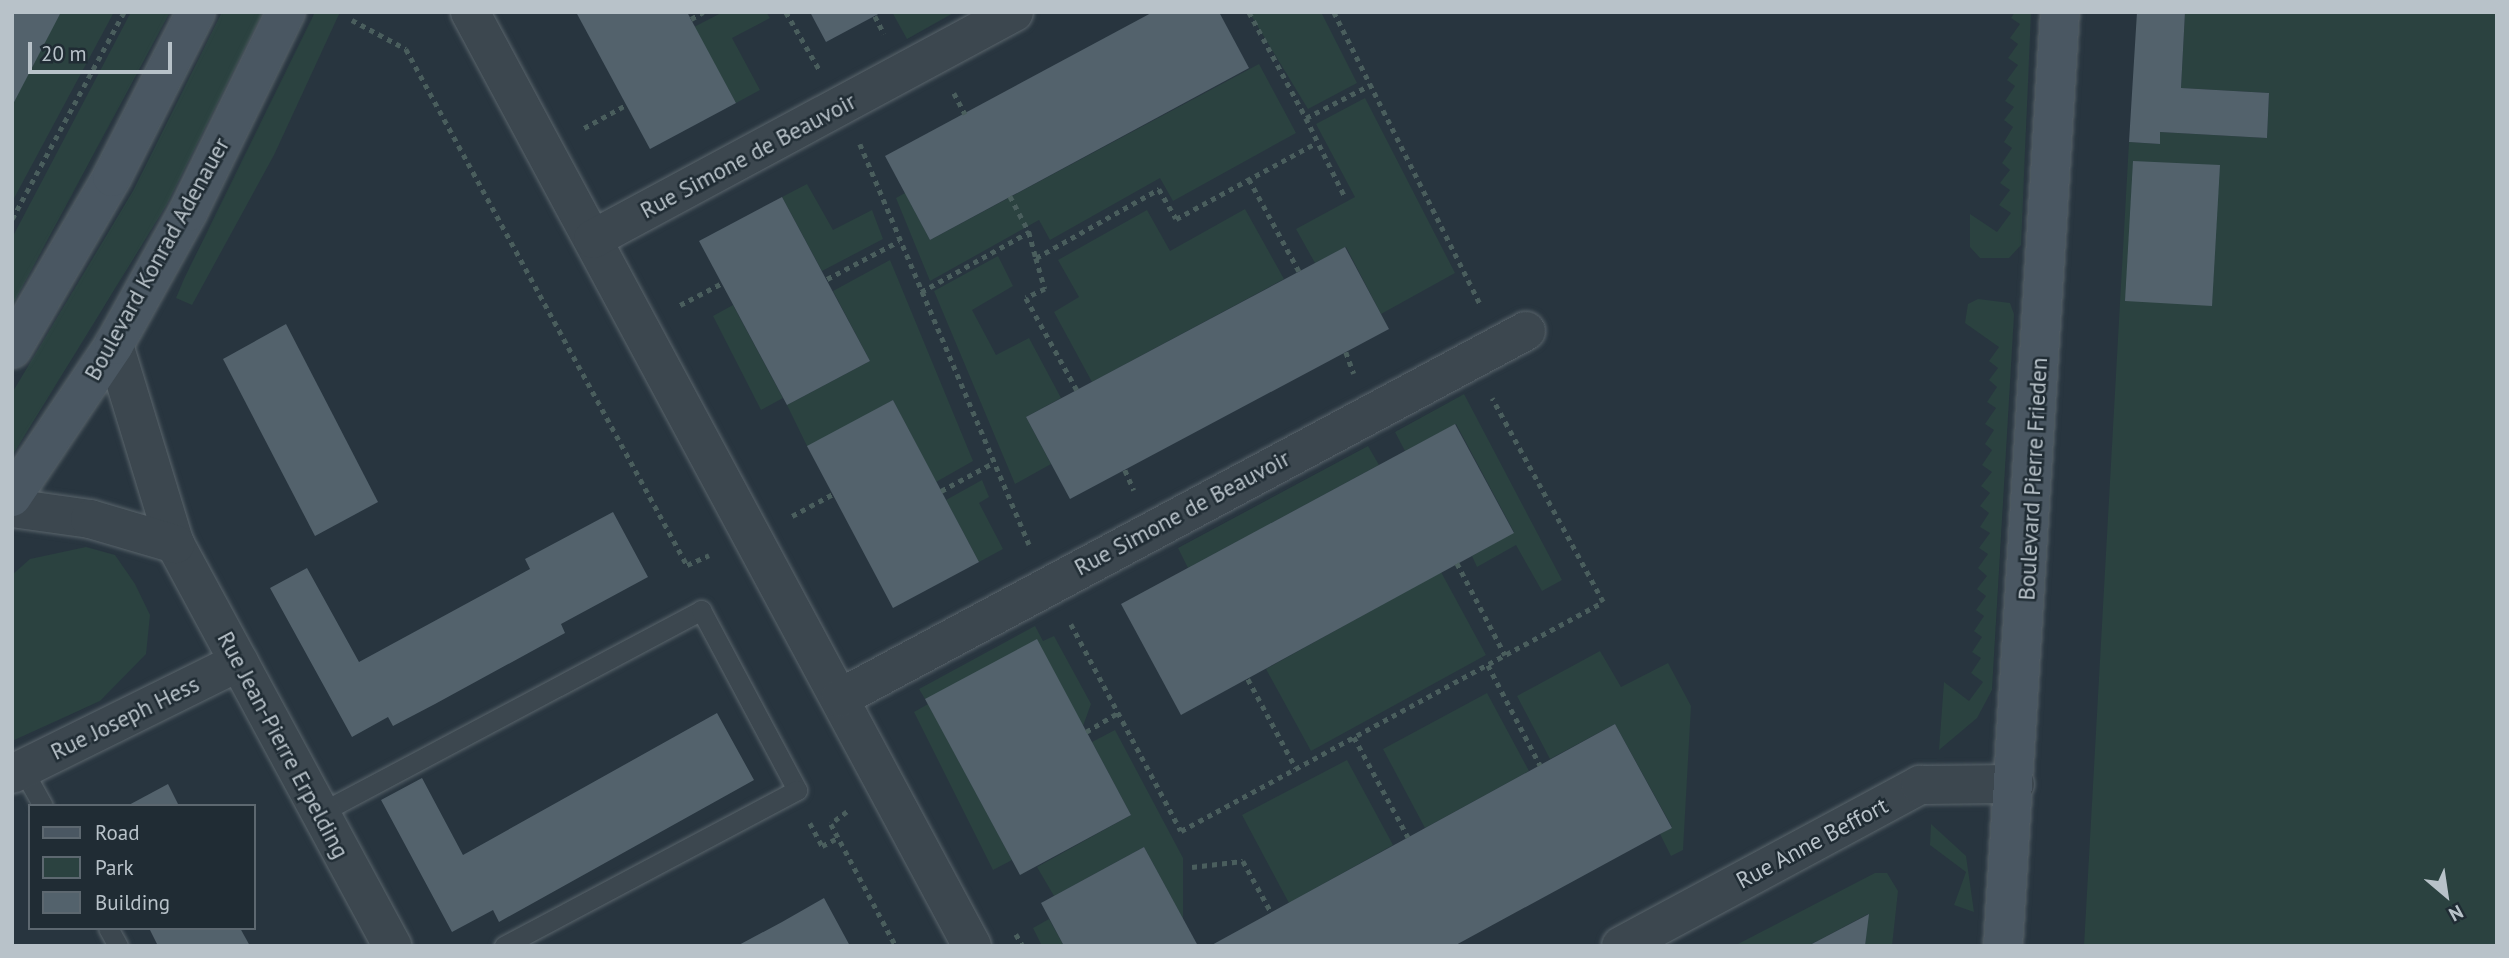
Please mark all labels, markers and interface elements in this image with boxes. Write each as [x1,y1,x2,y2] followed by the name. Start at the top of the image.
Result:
[32,28,175,72] scale bar
[41,40,87,67] text: 20 m
[636,88,860,224] street label: Rue Simone de Beauvoir
[79,133,235,385] street label: Boulevard Konrad Adenauer
[2013,357,2053,601] street label: Boulevard Pierre Frieden
[1070,445,1294,581] street label: Rue Simone de Beauvoir
[211,627,355,863] street label: Rue Jean-Pierre Erpelding
[46,670,204,766] street label: Rue Joseph Hess
[1731,791,1893,895] street label: Rue Anne Beffort
[28,804,256,930] legend
[95,819,139,846] text: Road
[95,854,134,881] text: Park
[2411,860,2481,930] north arrow
[95,889,170,916] text: Building
[2445,900,2467,927] text: N

